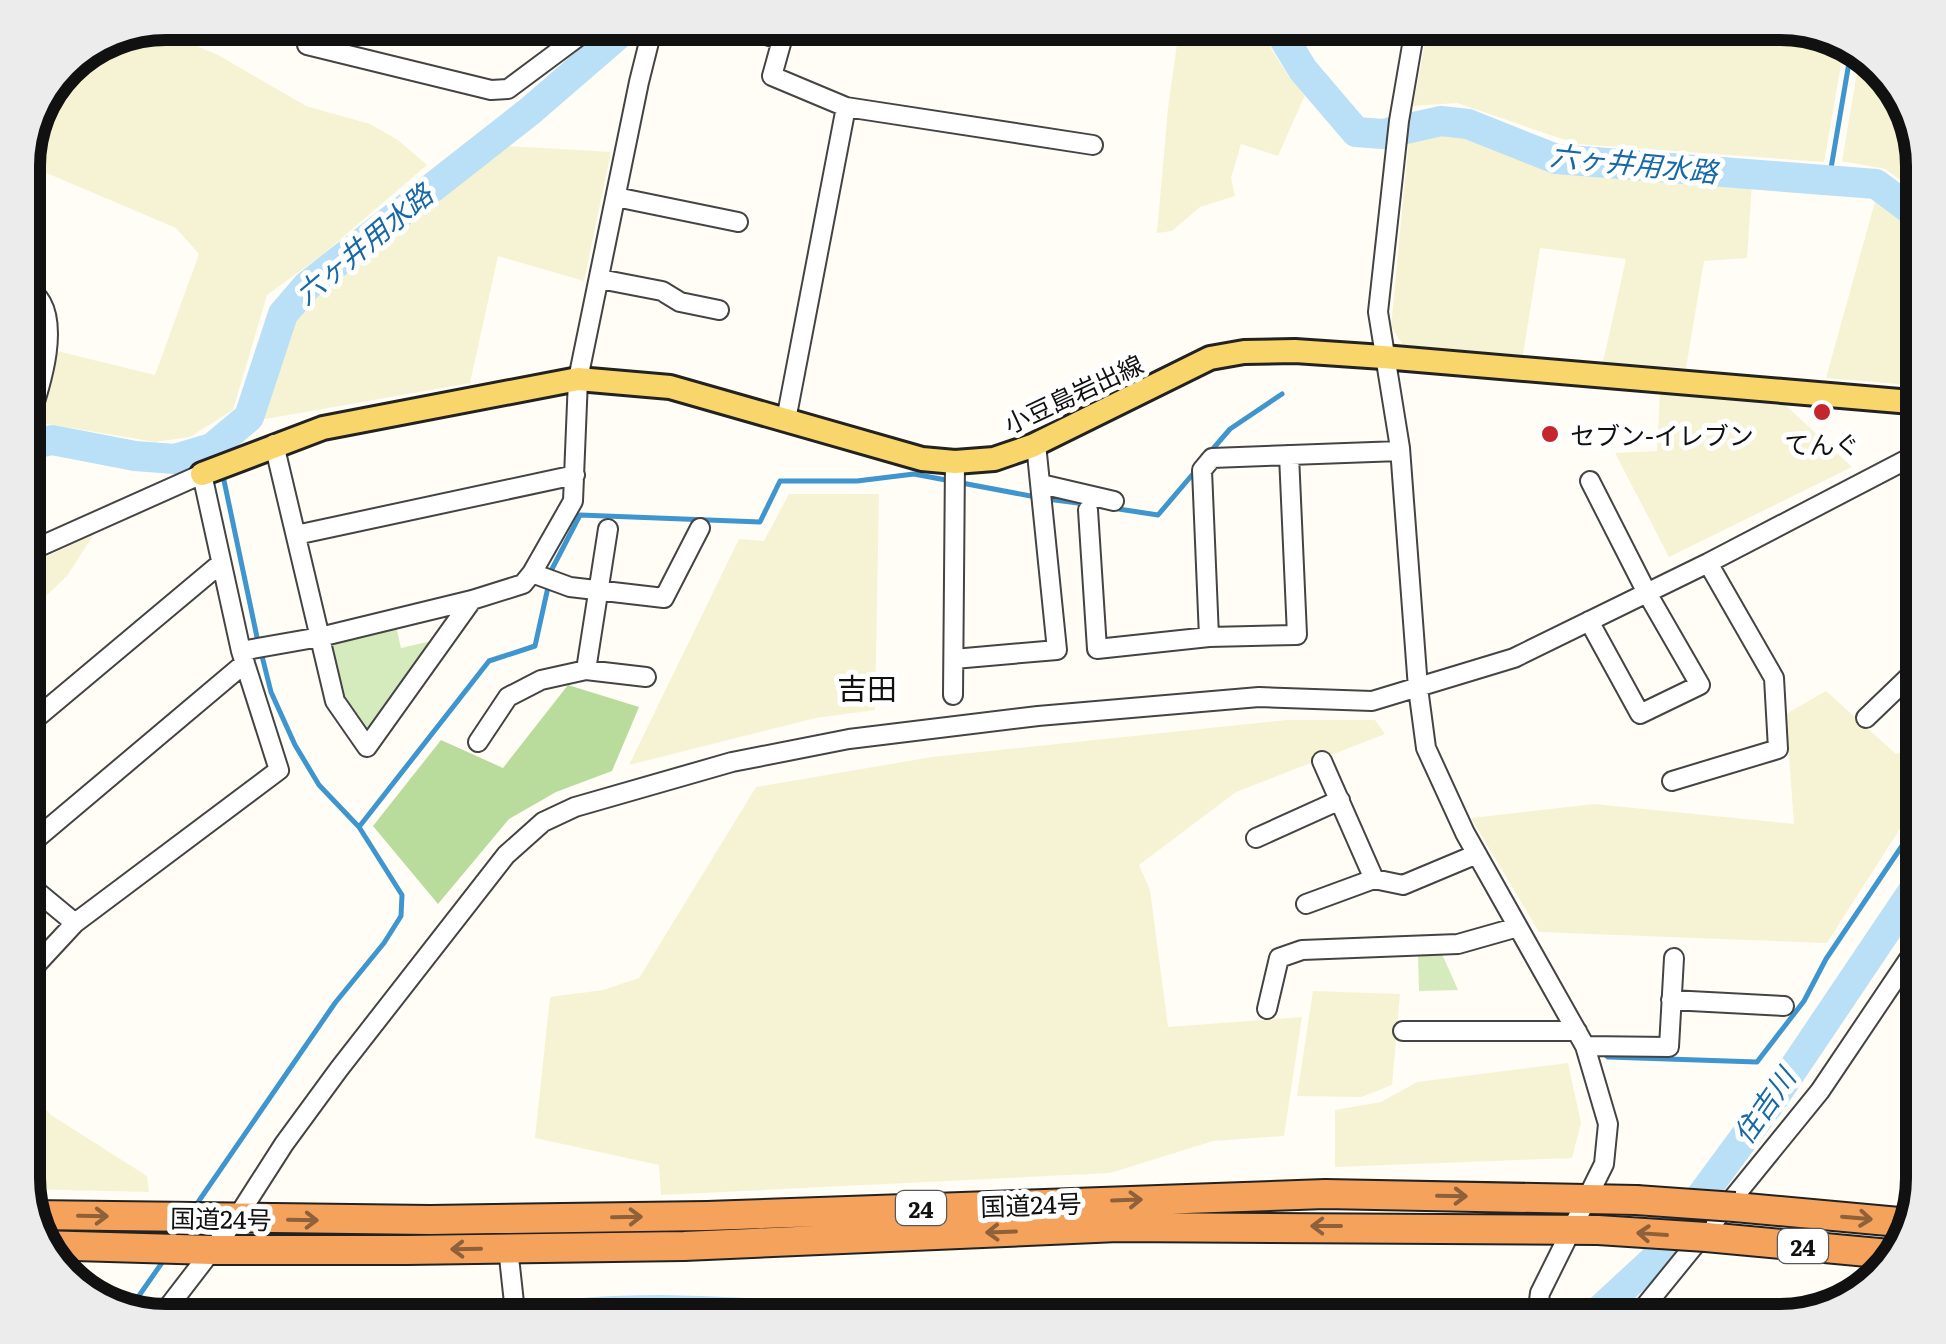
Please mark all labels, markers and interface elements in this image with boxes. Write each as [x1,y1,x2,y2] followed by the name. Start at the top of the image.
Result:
[1548,132,1722,192] water label: 六ヶ井用水路
[285,172,442,313] water label: 六ヶ井用水路
[997,345,1149,441] street label: 小豆島岩出線
[1811,401,1833,423] marker: てんぐ
[1570,416,1754,453] place label: セブン-イレブン
[1539,423,1561,445] marker: セブン-イレブン
[1784,425,1860,462] place label: てんぐ
[837,665,897,709] district label: 吉田
[1722,1056,1806,1151] water label: 住吉川
[980,1184,1082,1224] street label: 国道24号
[1436,1187,1468,1206] one-way arrow
[896,1191,946,1225] road number: 24
[1111,1191,1143,1210] one-way arrow
[170,1199,272,1237] street label: 国道24号
[77,1206,109,1225] one-way arrow
[610,1208,643,1226] one-way arrow
[1841,1208,1873,1227] one-way arrow
[286,1210,318,1230] one-way arrow
[1310,1216,1342,1236] one-way arrow
[985,1222,1017,1241] one-way arrow
[1637,1224,1669,1243] one-way arrow
[1778,1229,1828,1263] road number: 24
[451,1239,483,1258] one-way arrow

